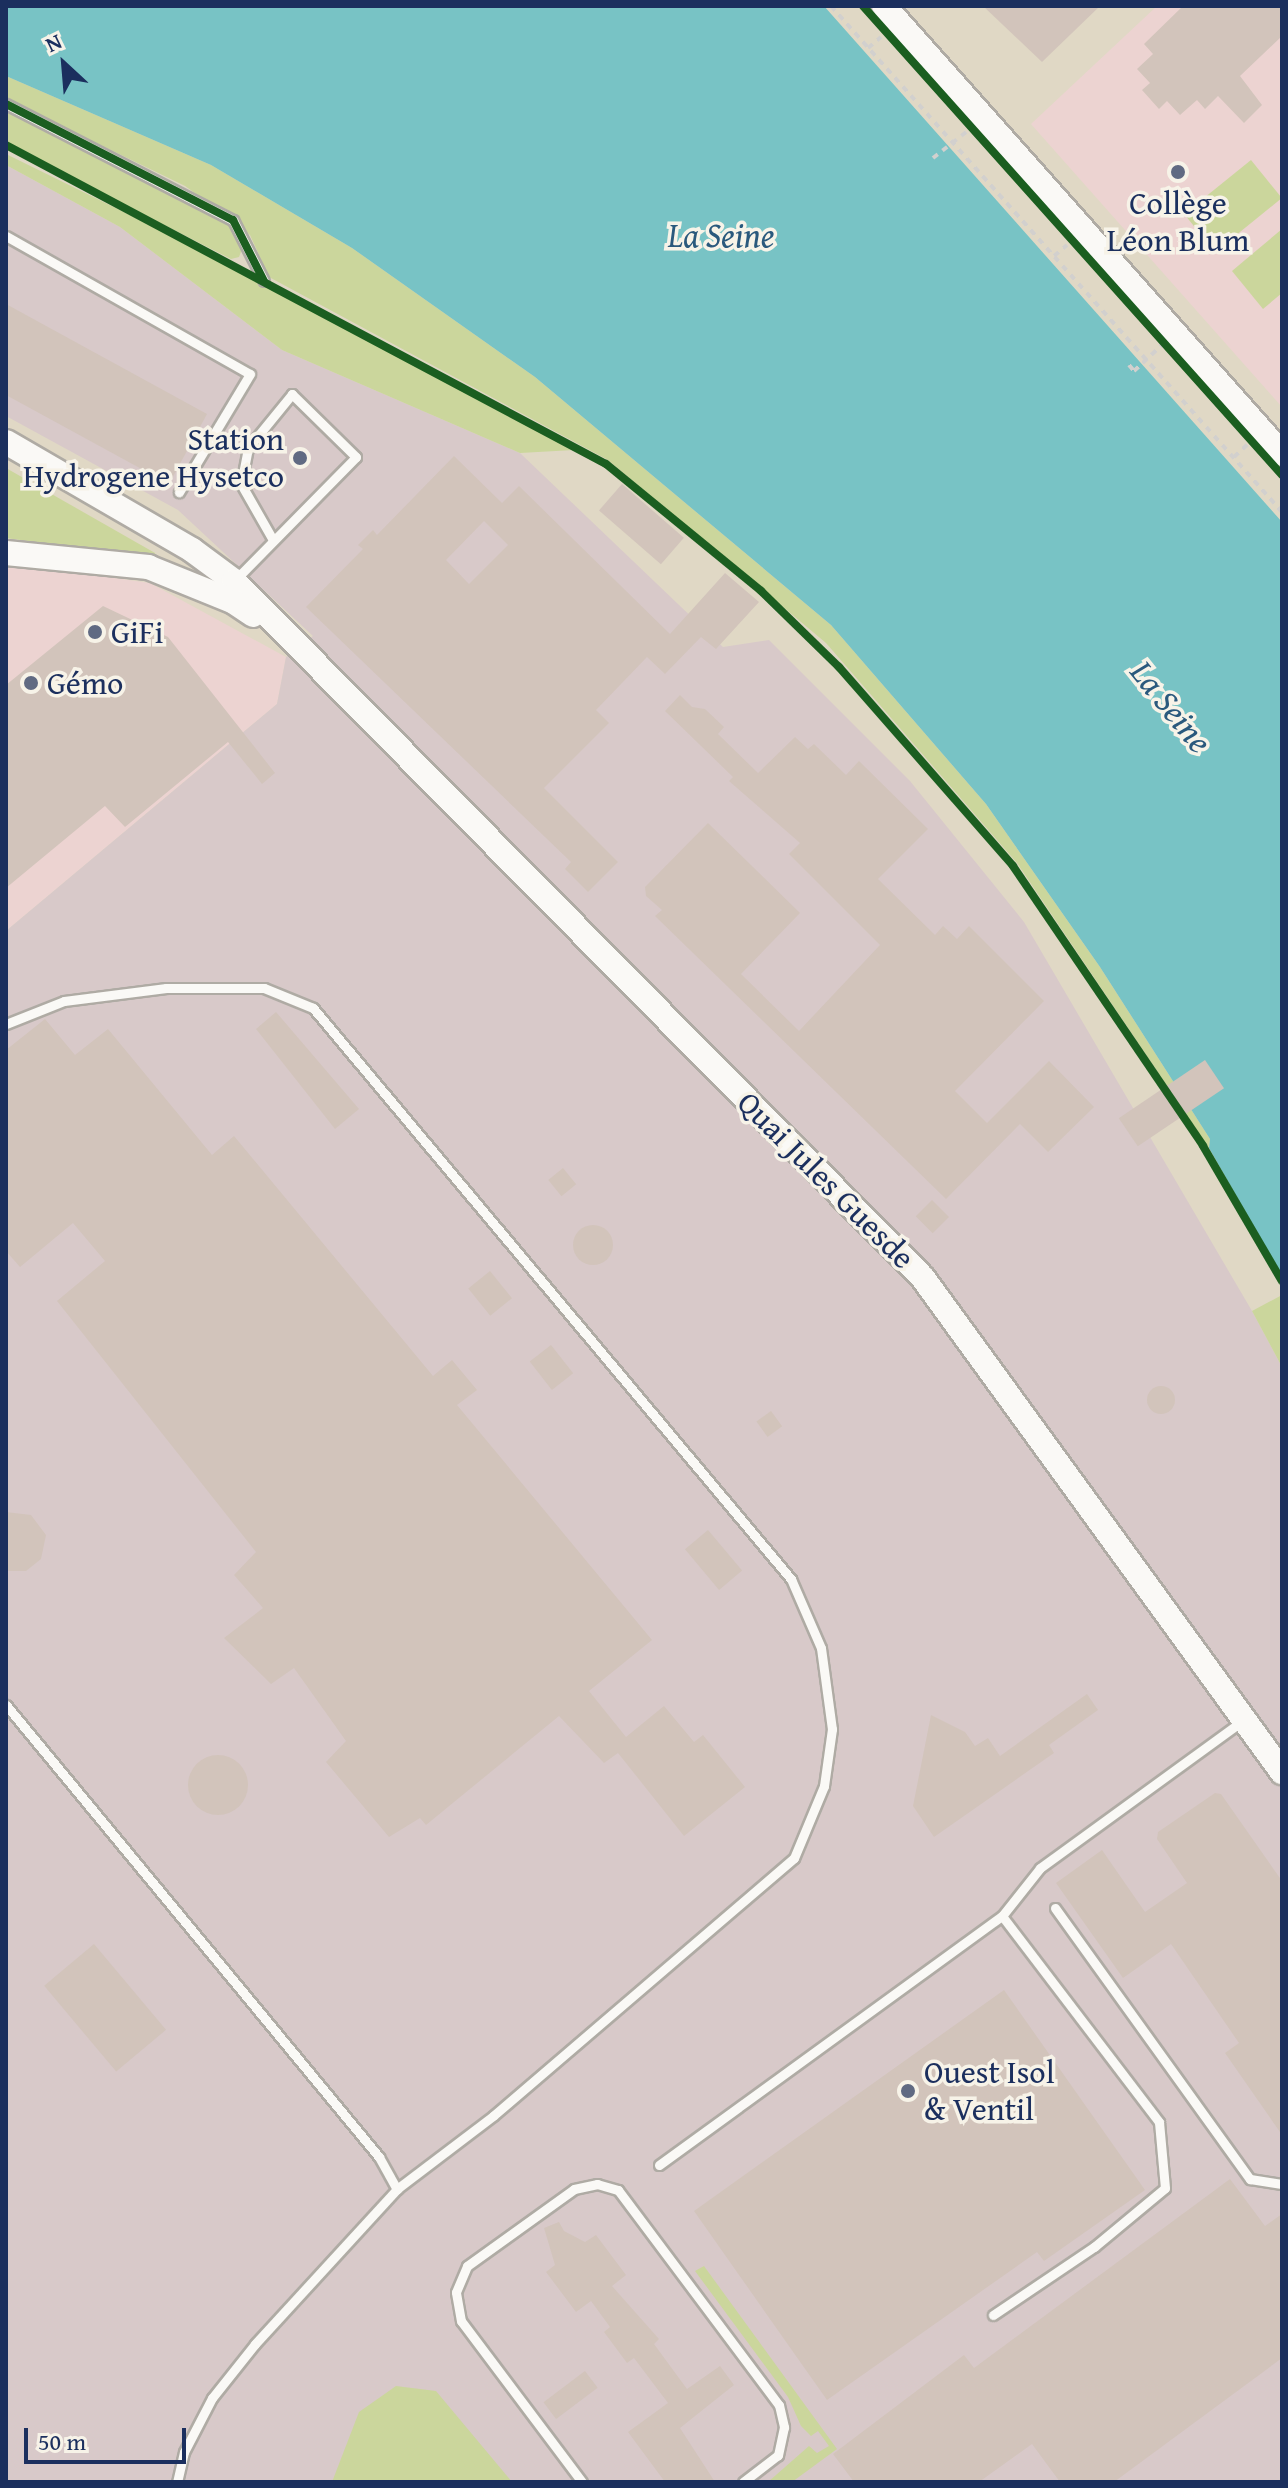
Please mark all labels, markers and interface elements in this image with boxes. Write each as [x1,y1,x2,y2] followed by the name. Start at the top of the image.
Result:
[24,24,104,104] north arrow
[40,25,67,60] text: N
[1169,163,1187,181] marker: Collège Léon Blum
[1107,185,1249,260] place label: Collège Léon Blum
[668,215,774,255] water label: La Seine
[23,421,284,496] place label: Station Hydrogene Hysetco
[291,449,309,467] marker: Station Hydrogene Hysetco
[111,613,163,651] place label: GiFi
[86,623,104,641] marker: GiFi
[1123,652,1221,760] water label: La Seine
[47,664,123,702] place label: Gémo
[22,674,40,692] marker: Gémo
[729,1083,923,1277] street label: Quai Jules Guesde
[924,2054,1055,2129] place label: Ouest Isol & Ventil
[899,2082,917,2100] marker: Ouest Isol & Ventil
[28,2412,190,2462] scale bar
[38,2424,86,2459] text: 50 m

